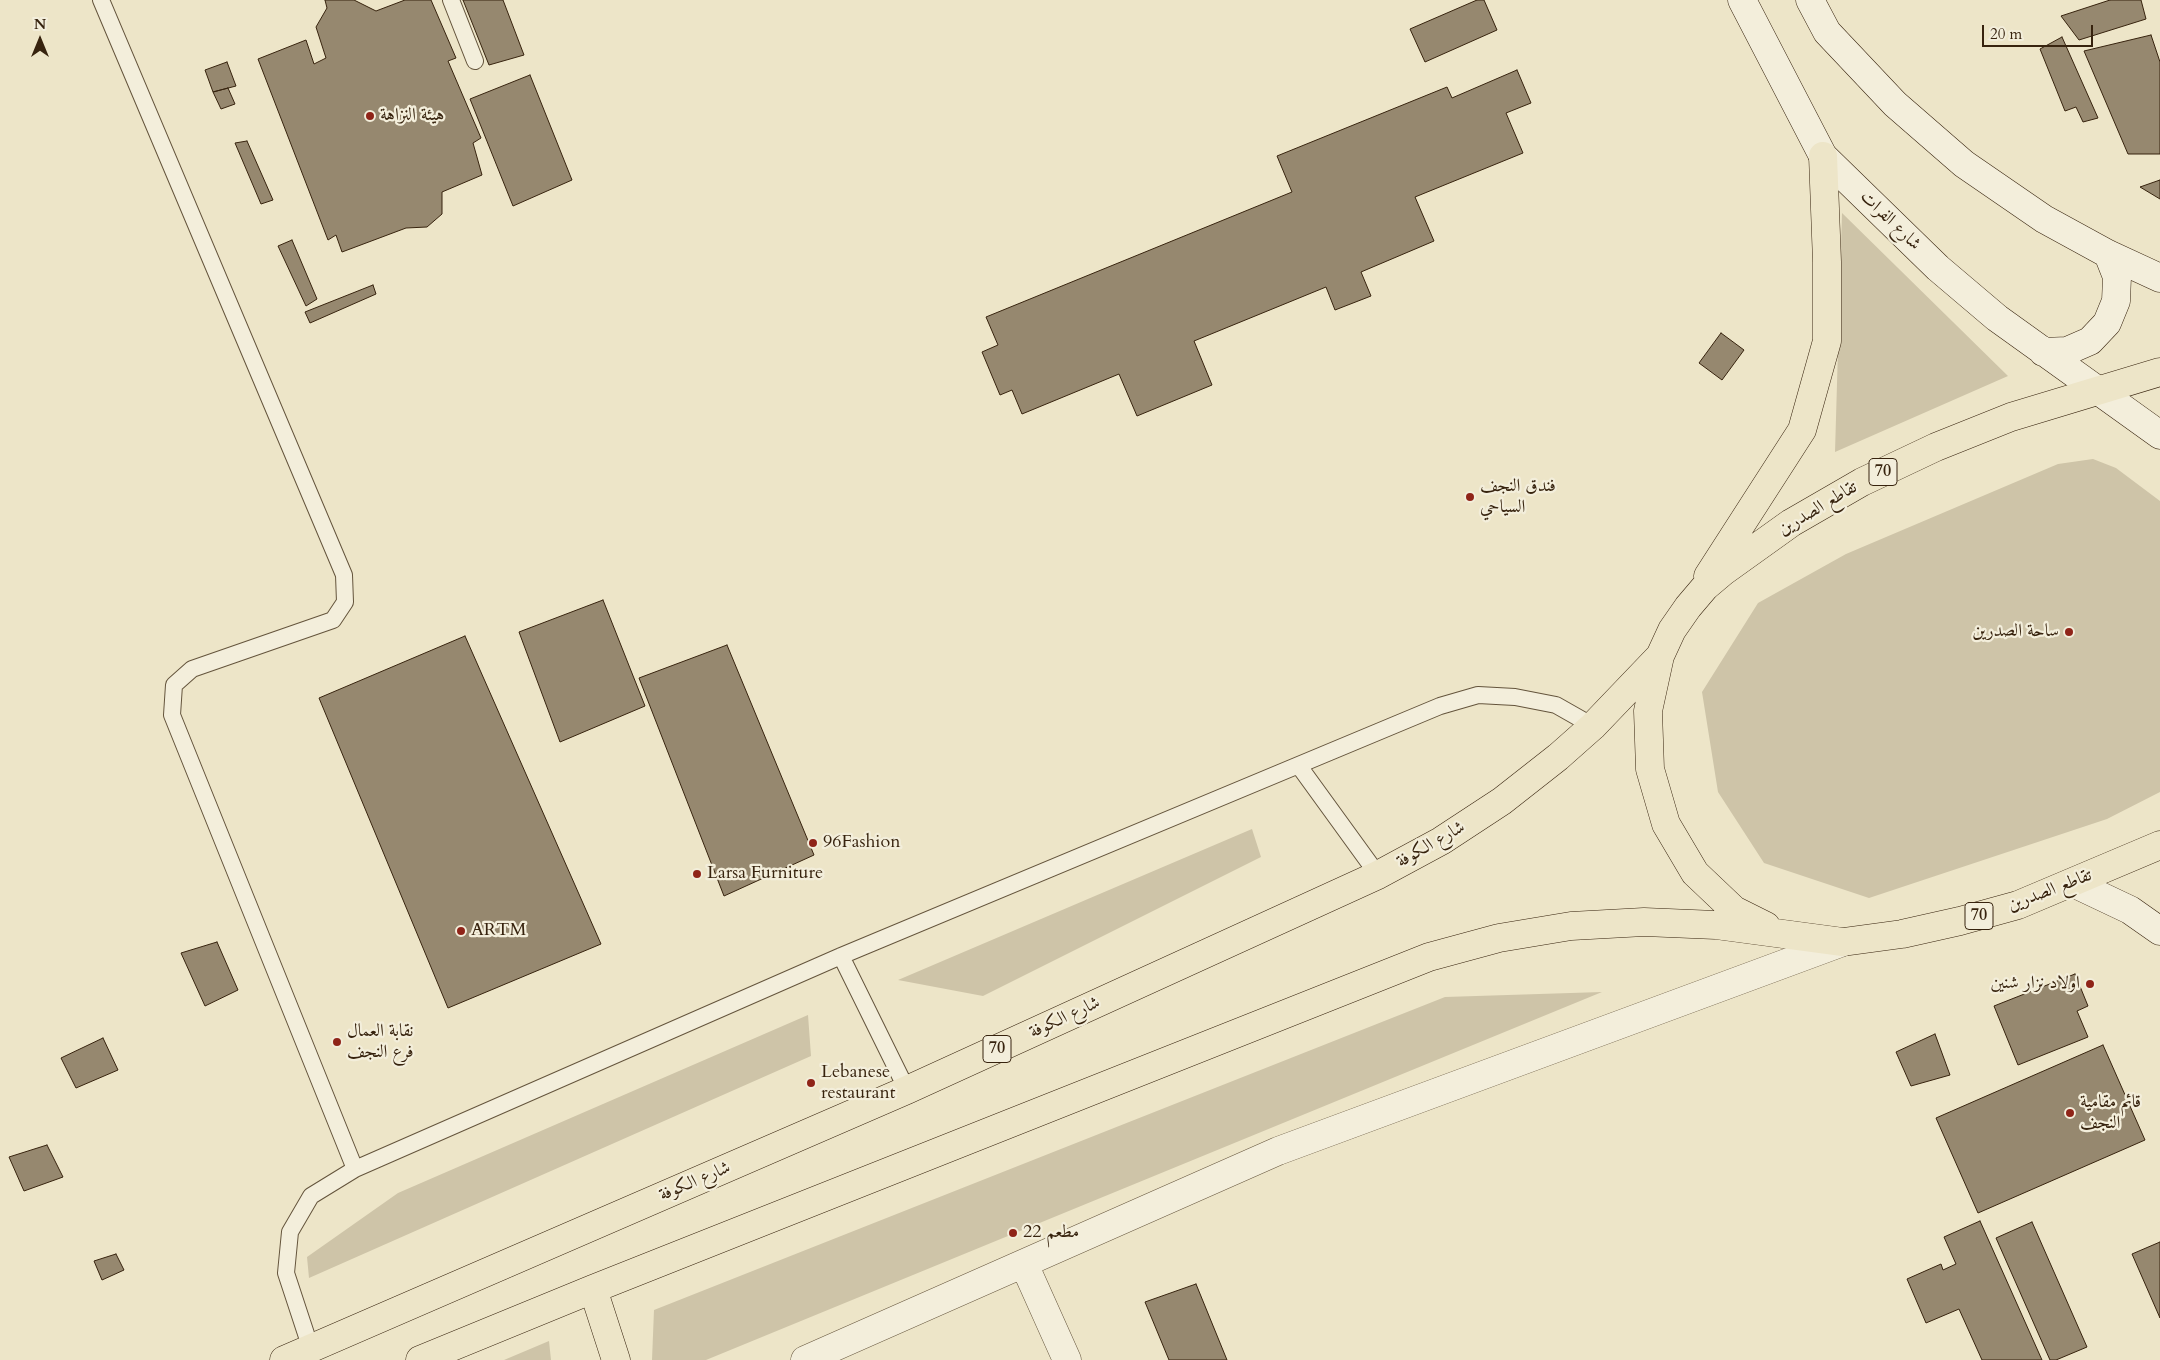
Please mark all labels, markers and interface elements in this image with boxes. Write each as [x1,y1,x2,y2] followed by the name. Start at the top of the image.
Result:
[15,15,65,65] north arrow
[34,15,46,34] text: N
[1985,15,2096,47] scale bar
[1990,24,2022,44] text: 20 m
[380,105,444,127] place label: هيئة النزاهة
[364,110,376,122] marker: هيئة النزاهة
[1855,187,1925,255] street label: شارع الفرات
[1869,458,1897,486] road number: 70
[1480,476,1556,518] place label: فندق النجف السياحي
[1775,477,1861,541] street label: تقاطع الصدرين
[1464,491,1476,503] marker: فندق النجف السياحي
[1972,621,2059,643] place label: ساحة الصدرين
[2063,626,2075,638] marker: ساحة الصدرين
[1393,817,1469,873] street label: شارع الكوفة
[823,832,900,854] place label: 96Fashion
[807,837,819,849] marker: 96Fashion
[707,863,823,885] place label: Larsa Furniture
[2005,865,2095,917] street label: تقاطع الصدرين
[691,868,703,880] marker: Larsa Furniture
[1965,902,1993,929] road number: 70
[471,920,526,942] place label: ARTM
[455,925,467,937] marker: ARTM
[1990,973,2080,995] place label: اولاد نزار شنين
[2084,978,2096,990] marker: اولاد نزار شنين
[1026,992,1104,1044] street label: شارع الكوفة
[347,1021,414,1064] place label: نقابة العمال فرع النجف
[331,1036,343,1048] marker: نقابة العمال فرع النجف
[983,1036,1011,1062] road number: 70
[821,1062,895,1104] place label: Lebanese restaurant
[805,1077,817,1089] marker: Lebanese restaurant
[2080,1092,2141,1134] place label: قائم مقامية النجف
[2064,1107,2076,1119] marker: قائم مقامية النجف
[656,1157,734,1207] street label: شارع الكوفة
[1023,1222,1079,1244] place label: مطعم 22
[1007,1227,1019,1239] marker: مطعم 22

